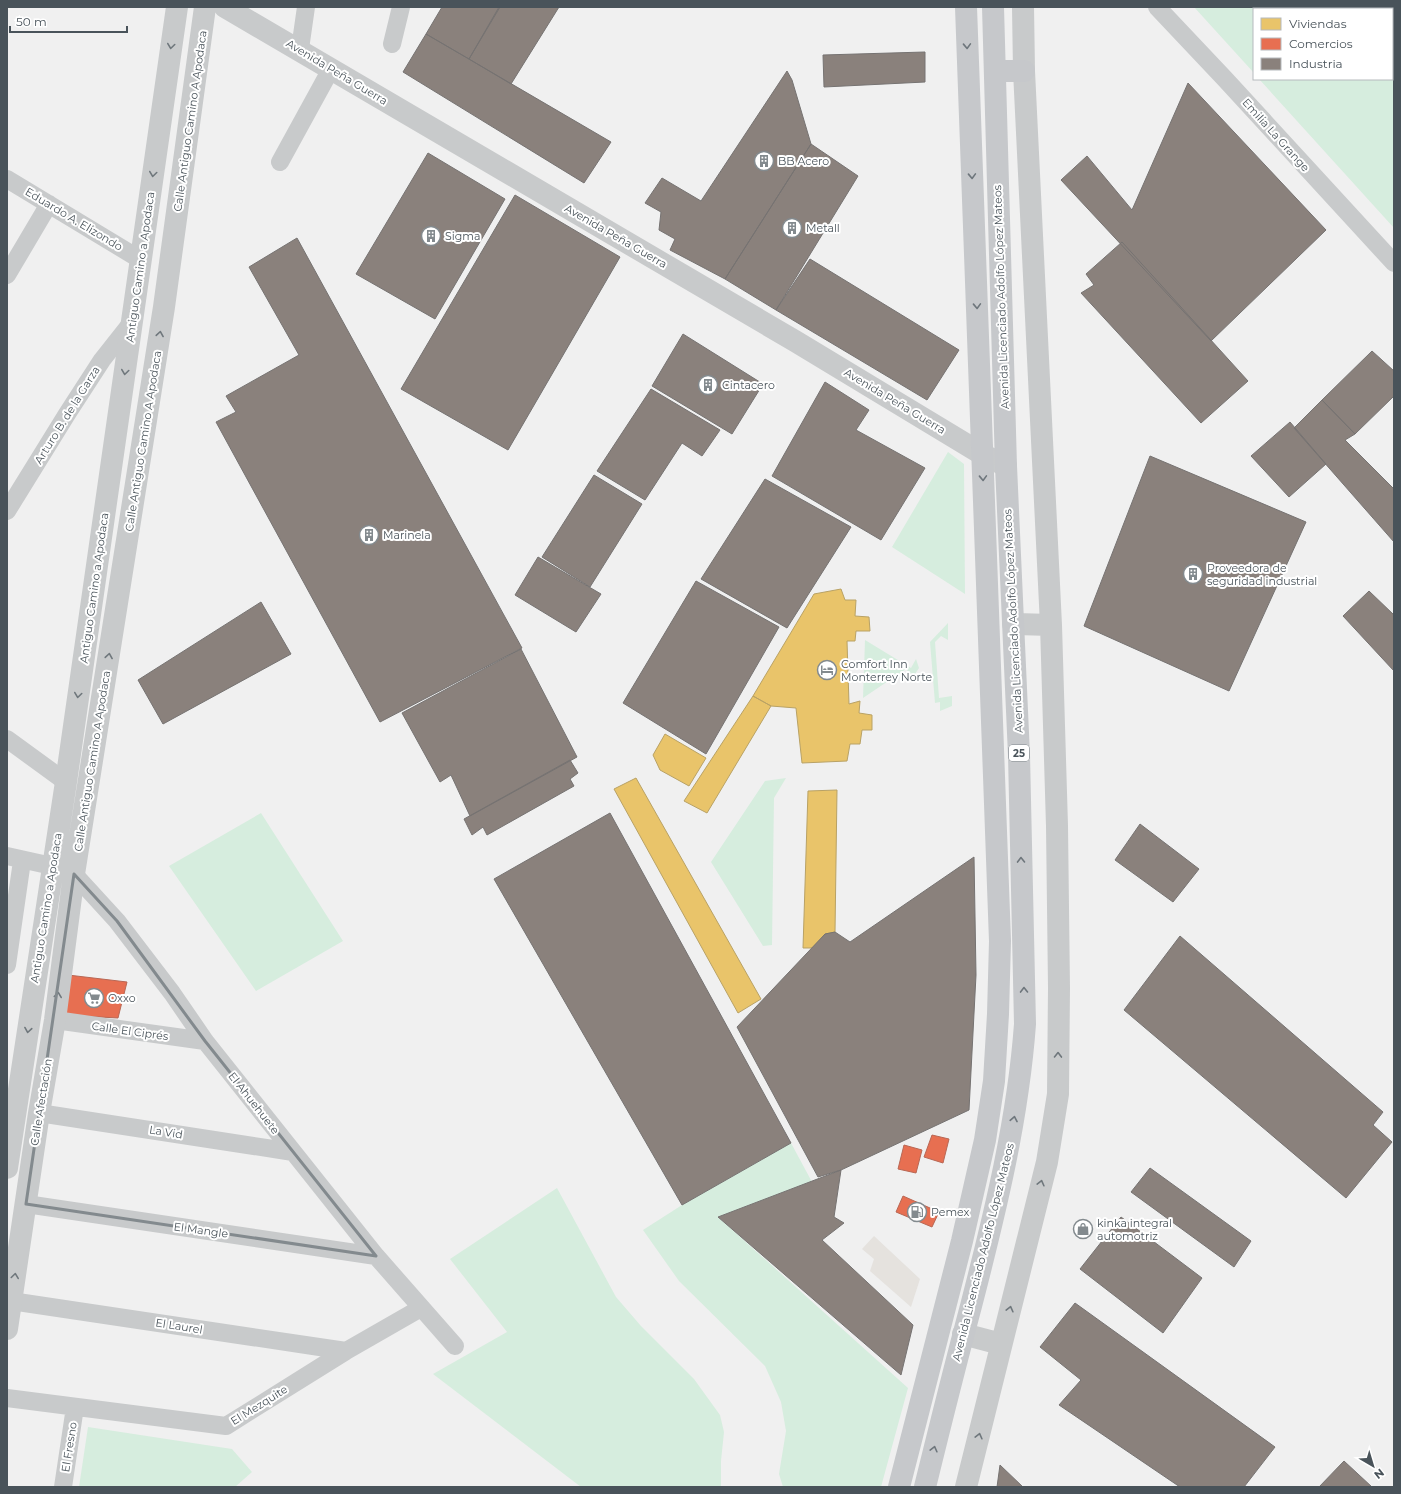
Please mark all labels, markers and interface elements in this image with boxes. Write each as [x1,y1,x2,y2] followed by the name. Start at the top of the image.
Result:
[10,8,127,34] scale bar
[1253,8,1393,80] legend
[16,14,47,29] text: 50 m
[1289,16,1347,31] text: Viviendas
[170,30,210,212] street label: Calle Antiguo Camino A Apodaca
[284,36,390,108] street label: Avenida Peña Guerra
[1289,36,1353,51] text: Comercios
[167,43,176,49] one-way arrow
[963,43,971,49] one-way arrow
[1289,56,1343,71] text: Industria
[1239,95,1313,175] street label: Emilia La Grange
[753,150,775,172] building icon: BB Acero
[778,154,829,168] place label: BB Acero
[149,171,158,177] one-way arrow
[968,173,976,179] one-way arrow
[23,184,125,254] street label: Eduardo A. Elizondo
[990,184,1012,409] street label: Avenida Licenciado Adolfo López Mateos
[123,191,157,343] street label: Antiguo Camino a Apodaca
[562,201,670,271] street label: Avenida Peña Guerra
[781,217,803,239] building icon: Metall
[806,221,840,235] place label: Metall
[420,225,442,247] building icon: Sigma
[445,229,480,243] place label: Sigma
[972,303,981,309] one-way arrow
[155,331,164,337] one-way arrow
[122,350,164,532] street label: Calle Antiguo Camino A Apodaca
[31,363,103,467] street label: Arturo B. de la Garza
[842,365,948,437] street label: Avenida Peña Guerra
[121,369,130,375] one-way arrow
[697,374,719,396] building icon: Cintacero
[722,378,775,392] place label: Cintacero
[979,475,987,481] one-way arrow
[1000,508,1026,733] street label: Avenida Licenciado Adolfo López Mateos
[77,512,111,664] street label: Antiguo Camino a Apodaca
[358,524,380,546] building icon: Marinela
[383,528,431,542] place label: Marinela
[1207,561,1317,588] place label: Proveedora de seguridad industrial
[1182,563,1204,585] building icon: Proveedora de seguridad industrial
[104,653,113,659] one-way arrow
[841,657,932,684] place label: Comfort Inn Monterrey Norte
[816,659,838,681] hotel icon: Comfort Inn Monterrey Norte
[71,670,113,852] street label: Calle Antiguo Camino A Apodaca
[74,692,83,698] one-way arrow
[1009,745,1029,761] road number: 25
[27,832,65,984] street label: Antiguo Camino a Apodaca
[1017,857,1025,863] one-way arrow
[83,987,105,1009] supermarket icon: Oxxo
[1020,987,1028,993] one-way arrow
[108,991,136,1005] place label: Oxxo
[53,992,62,999] one-way arrow
[91,1019,170,1043] street label: Calle El Ciprés
[24,1026,33,1033] one-way arrow
[1054,1052,1062,1058] one-way arrow
[27,1057,55,1147] street label: Calle Afectación
[225,1069,283,1137] street label: El Ahuehuete
[1009,1116,1018,1122] one-way arrow
[148,1122,184,1142] street label: La Vid
[949,1141,1017,1362] street label: Avenida Licenciado Adolfo López Mateos
[1037,1180,1045,1186] one-way arrow
[906,1201,928,1223] fuel station icon: Pemex
[931,1205,970,1219] place label: Pemex
[1097,1216,1172,1243] place label: kinka integral automotriz
[1072,1218,1094,1240] shop icon: kinka integral automotriz
[173,1219,229,1241] street label: El Mangle
[10,1273,19,1279] one-way arrow
[1005,1306,1014,1313] one-way arrow
[154,1315,204,1337] street label: El Laurel
[228,1382,290,1428] street label: El Mezquite
[58,1421,80,1473] street label: El Fresno
[974,1432,982,1439] one-way arrow
[929,1446,938,1453] one-way arrow
[1353,1446,1393,1486] north arrow
[1371,1466,1387,1482] text: N

